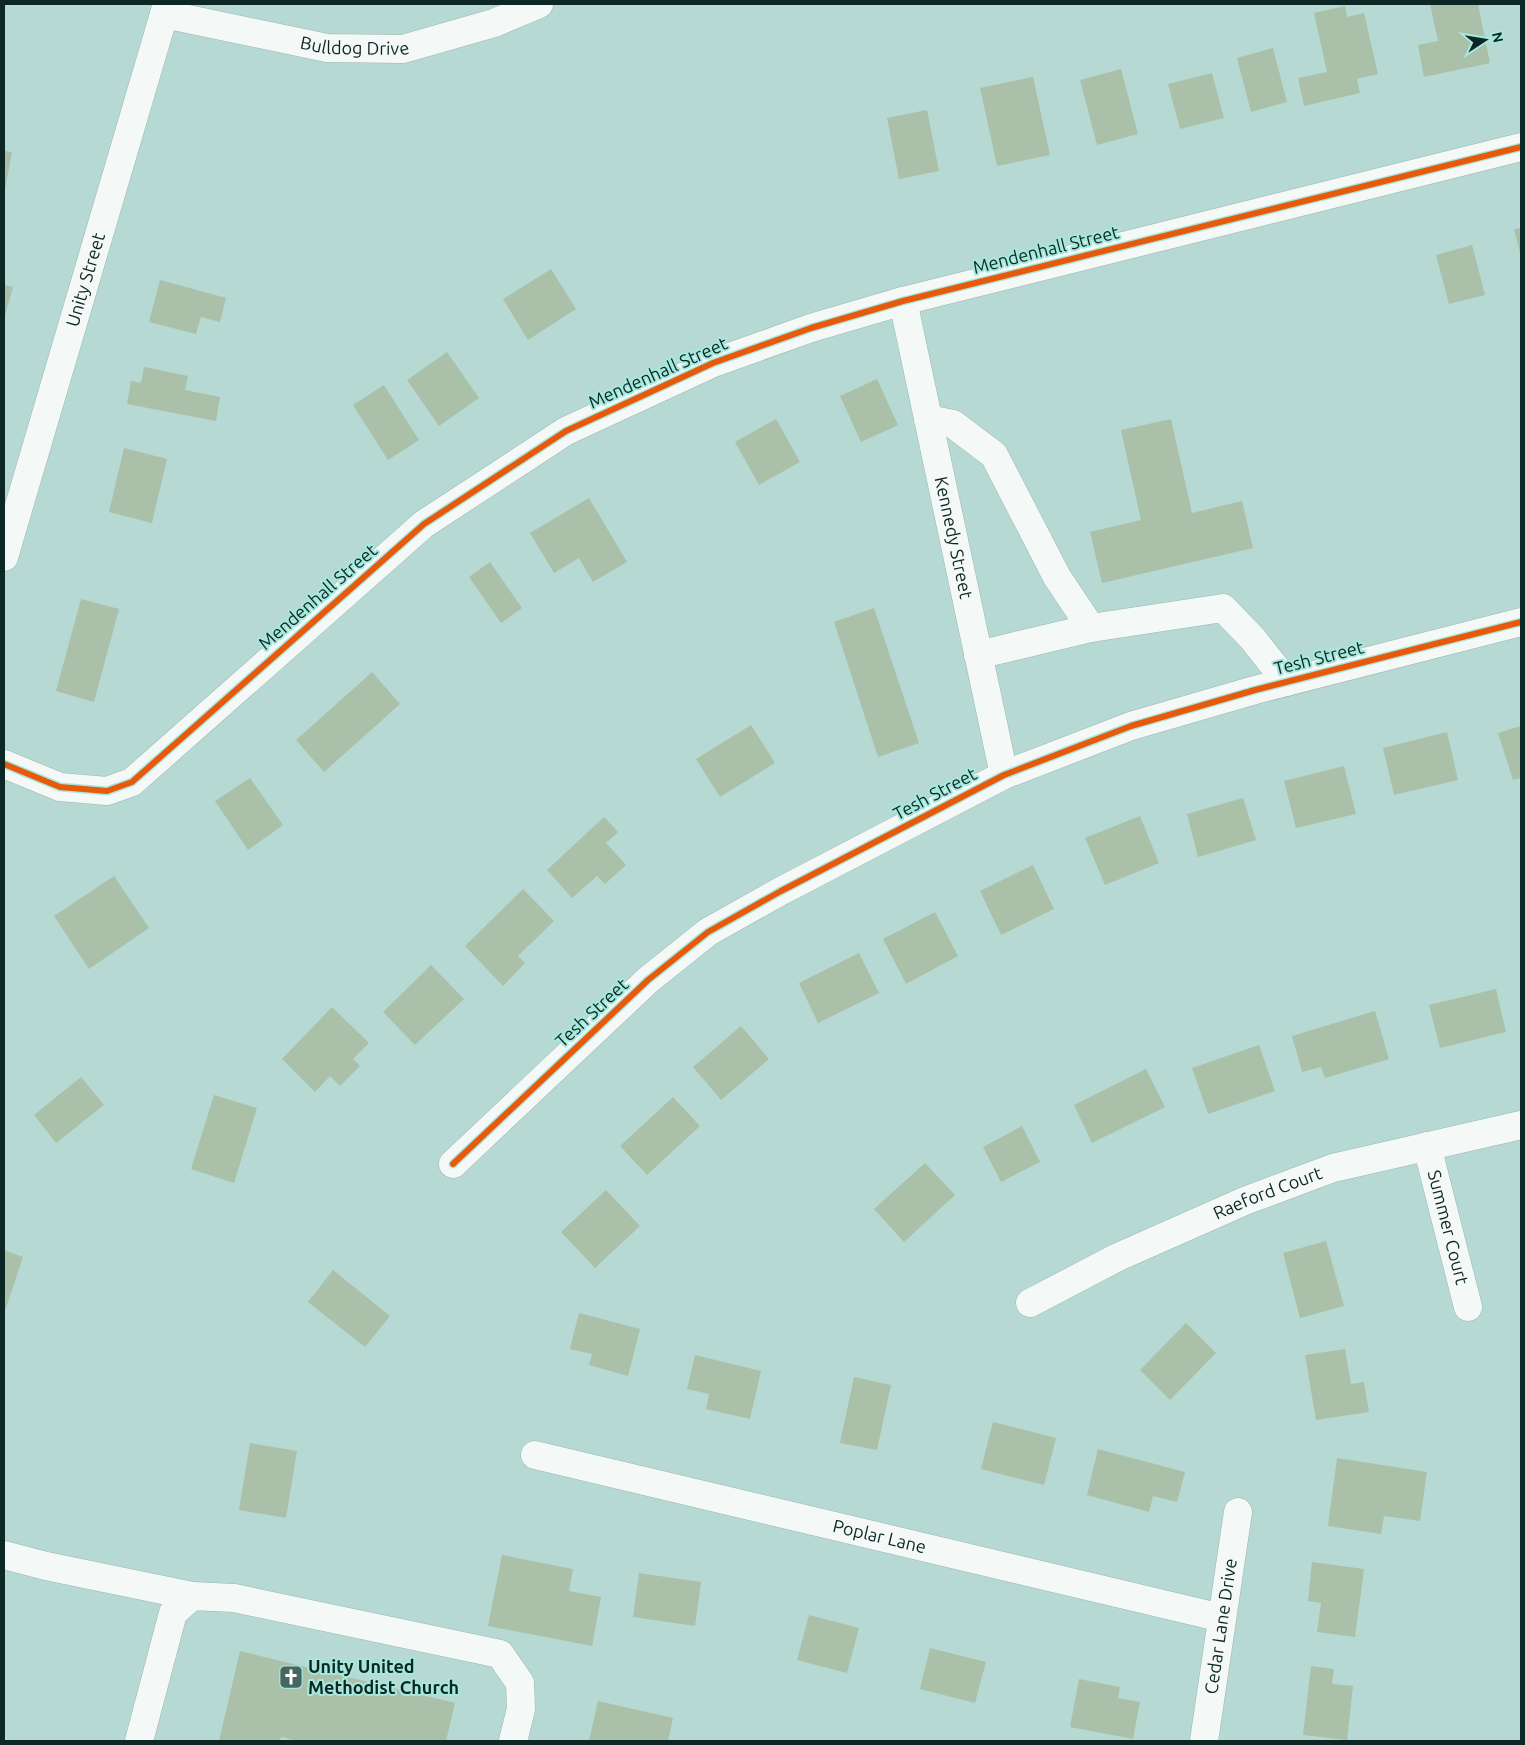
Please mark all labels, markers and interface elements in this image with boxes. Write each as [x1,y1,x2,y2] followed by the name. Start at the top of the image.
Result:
[1460,15,1510,65] north arrow
[1489,31,1507,44] text: N
[299,32,411,59] street label: Bulldog Drive
[971,221,1121,277] street label: Mendenhall Street
[61,230,108,329] street label: Unity Street
[585,332,730,412] street label: Mendenhall Street
[932,474,977,601] street label: Kennedy Street
[254,540,380,653] street label: Mendenhall Street
[1272,636,1366,678] street label: Tesh Street
[889,763,980,823] street label: Tesh Street
[551,974,632,1051] street label: Tesh Street
[1210,1162,1324,1223] street label: Raeford Court
[1425,1168,1473,1287] street label: Summer Court
[831,1515,928,1556] street label: Poplar Lane
[1200,1557,1240,1695] street label: Cedar Lane Drive
[308,1656,459,1697] place label: Unity United Methodist Church
[278,1664,304,1690] church icon: Unity United Methodist Church

